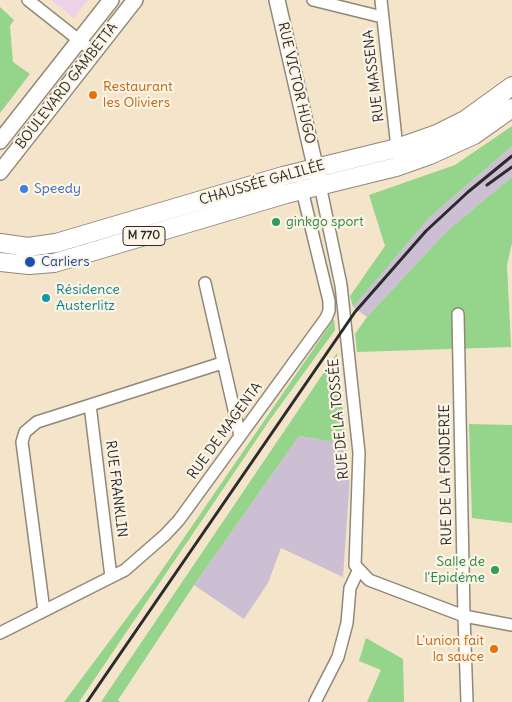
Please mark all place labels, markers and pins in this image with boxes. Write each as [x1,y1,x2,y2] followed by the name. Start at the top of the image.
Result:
[103,79,173,111] place label: Restaurant les Oliviers
[87,89,99,101] marker: Restaurant les Oliviers
[34,181,81,197] place label: Speedy
[18,183,30,195] marker: Speedy
[286,214,364,230] place label: ginkgo sport
[270,216,282,228] marker: ginkgo sport
[41,254,90,270] place label: Carliers
[23,255,37,269] marker: Carliers
[56,282,120,314] place label: Résidence Austerlitz
[40,292,52,304] marker: Résidence Austerlitz
[424,554,485,586] place label: Salle de l'Epidéme
[489,564,501,576] marker: Salle de l'Epidéme
[416,633,484,666] place label: L'union fait la sauce
[488,643,500,655] marker: L'union fait la sauce

